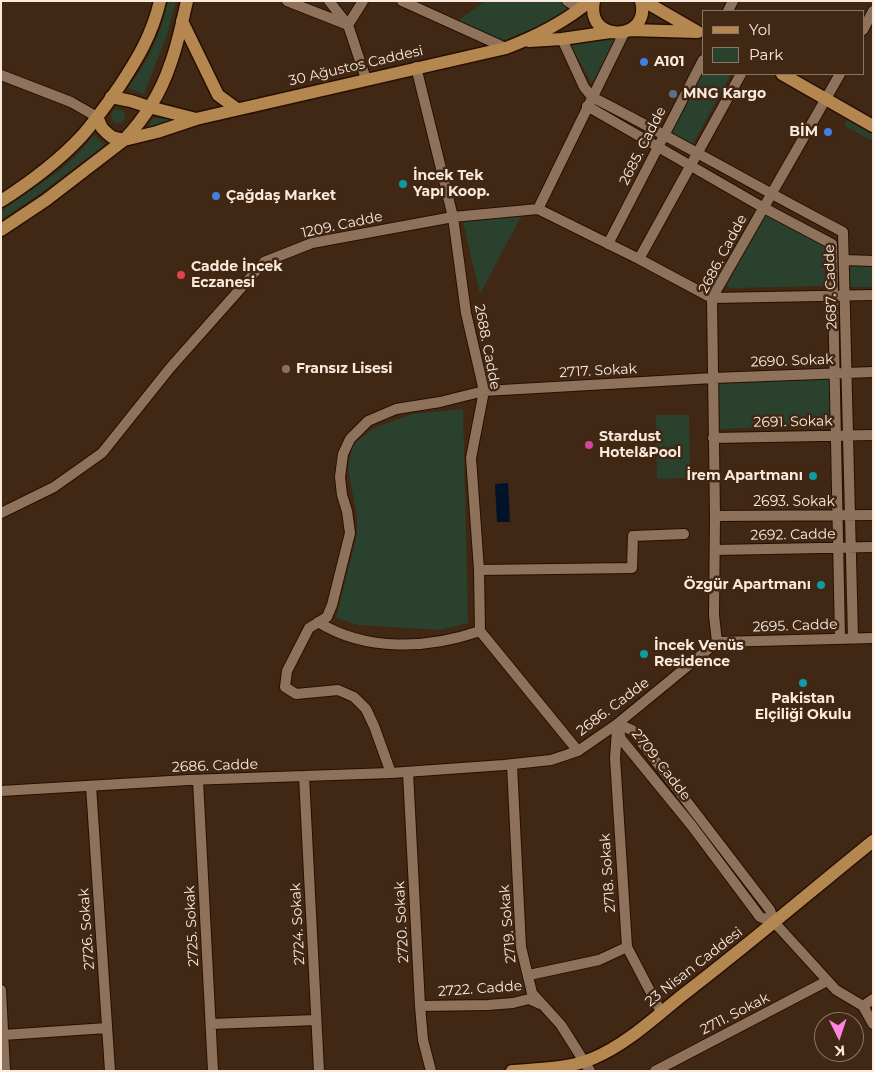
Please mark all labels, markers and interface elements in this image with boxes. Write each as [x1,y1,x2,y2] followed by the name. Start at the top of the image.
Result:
[702,10,864,75] legend
[749,20,771,39] text: Yol
[287,42,425,90] street label: 30 Ağustos Caddesi
[749,45,783,64] text: Park
[654,54,685,70] place label: A101
[638,56,650,68] marker: A101
[683,86,766,102] place label: MNG Kargo
[667,88,679,100] marker: MNG Kargo
[616,104,670,188] street label: 2685. Cadde
[789,124,818,140] place label: BİM
[822,126,834,138] marker: BİM
[413,168,490,200] place label: İncek Tek Yapı Koop.
[397,178,409,190] marker: İncek Tek Yapı Koop.
[226,188,336,204] place label: Çağdaş Market
[210,190,222,202] marker: Çağdaş Market
[300,208,384,242] street label: 1209. Cadde
[695,212,751,296] street label: 2686. Cadde
[821,244,841,330] street label: 2687. Cadde
[191,259,282,292] place label: Cadde İncek Eczanesi
[175,269,187,281] marker: Cadde İncek Eczanesi
[470,303,504,391] street label: 2688. Cadde
[750,351,834,371] street label: 2690. Sokak
[296,361,392,377] place label: Fransız Lisesi
[559,361,637,381] street label: 2717. Sokak
[280,363,292,375] marker: Fransız Lisesi
[753,413,833,431] street label: 2691. Sokak
[599,429,681,462] place label: Stardust Hotel&Pool
[583,439,595,451] marker: Stardust Hotel&Pool
[687,468,803,484] place label: İrem Apartmanı
[807,470,819,482] marker: İrem Apartmanı
[753,494,835,510] street label: 2693. Sokak
[750,526,836,544] street label: 2692. Cadde
[684,577,811,593] place label: Özgür Apartmanı
[815,579,827,591] marker: Özgür Apartmanı
[752,616,838,636] street label: 2695. Cadde
[654,638,744,670] place label: İncek Venüs Residence
[638,648,650,660] marker: İncek Venüs Residence
[574,674,652,740] street label: 2686. Cadde
[797,677,809,689] marker: Pakistan Elçiliği Okulu
[755,691,851,724] place label: Pakistan Elçiliği Okulu
[628,726,694,804] street label: 2709. Cadde
[172,756,258,776] street label: 2686. Cadde
[597,833,619,913] street label: 2718. Sokak
[391,881,413,963] street label: 2720. Sokak
[287,883,309,965] street label: 2724. Sokak
[496,884,520,964] street label: 2719. Sokak
[181,885,203,967] street label: 2725. Sokak
[76,888,98,970] street label: 2726. Sokak
[642,924,746,1010] street label: 23 Nisan Caddesi
[437,978,523,1000] street label: 2722. Cadde
[698,989,772,1039] street label: 2711. Sokak
[814,1012,864,1062] north arrow
[834,1042,846,1060] text: K

